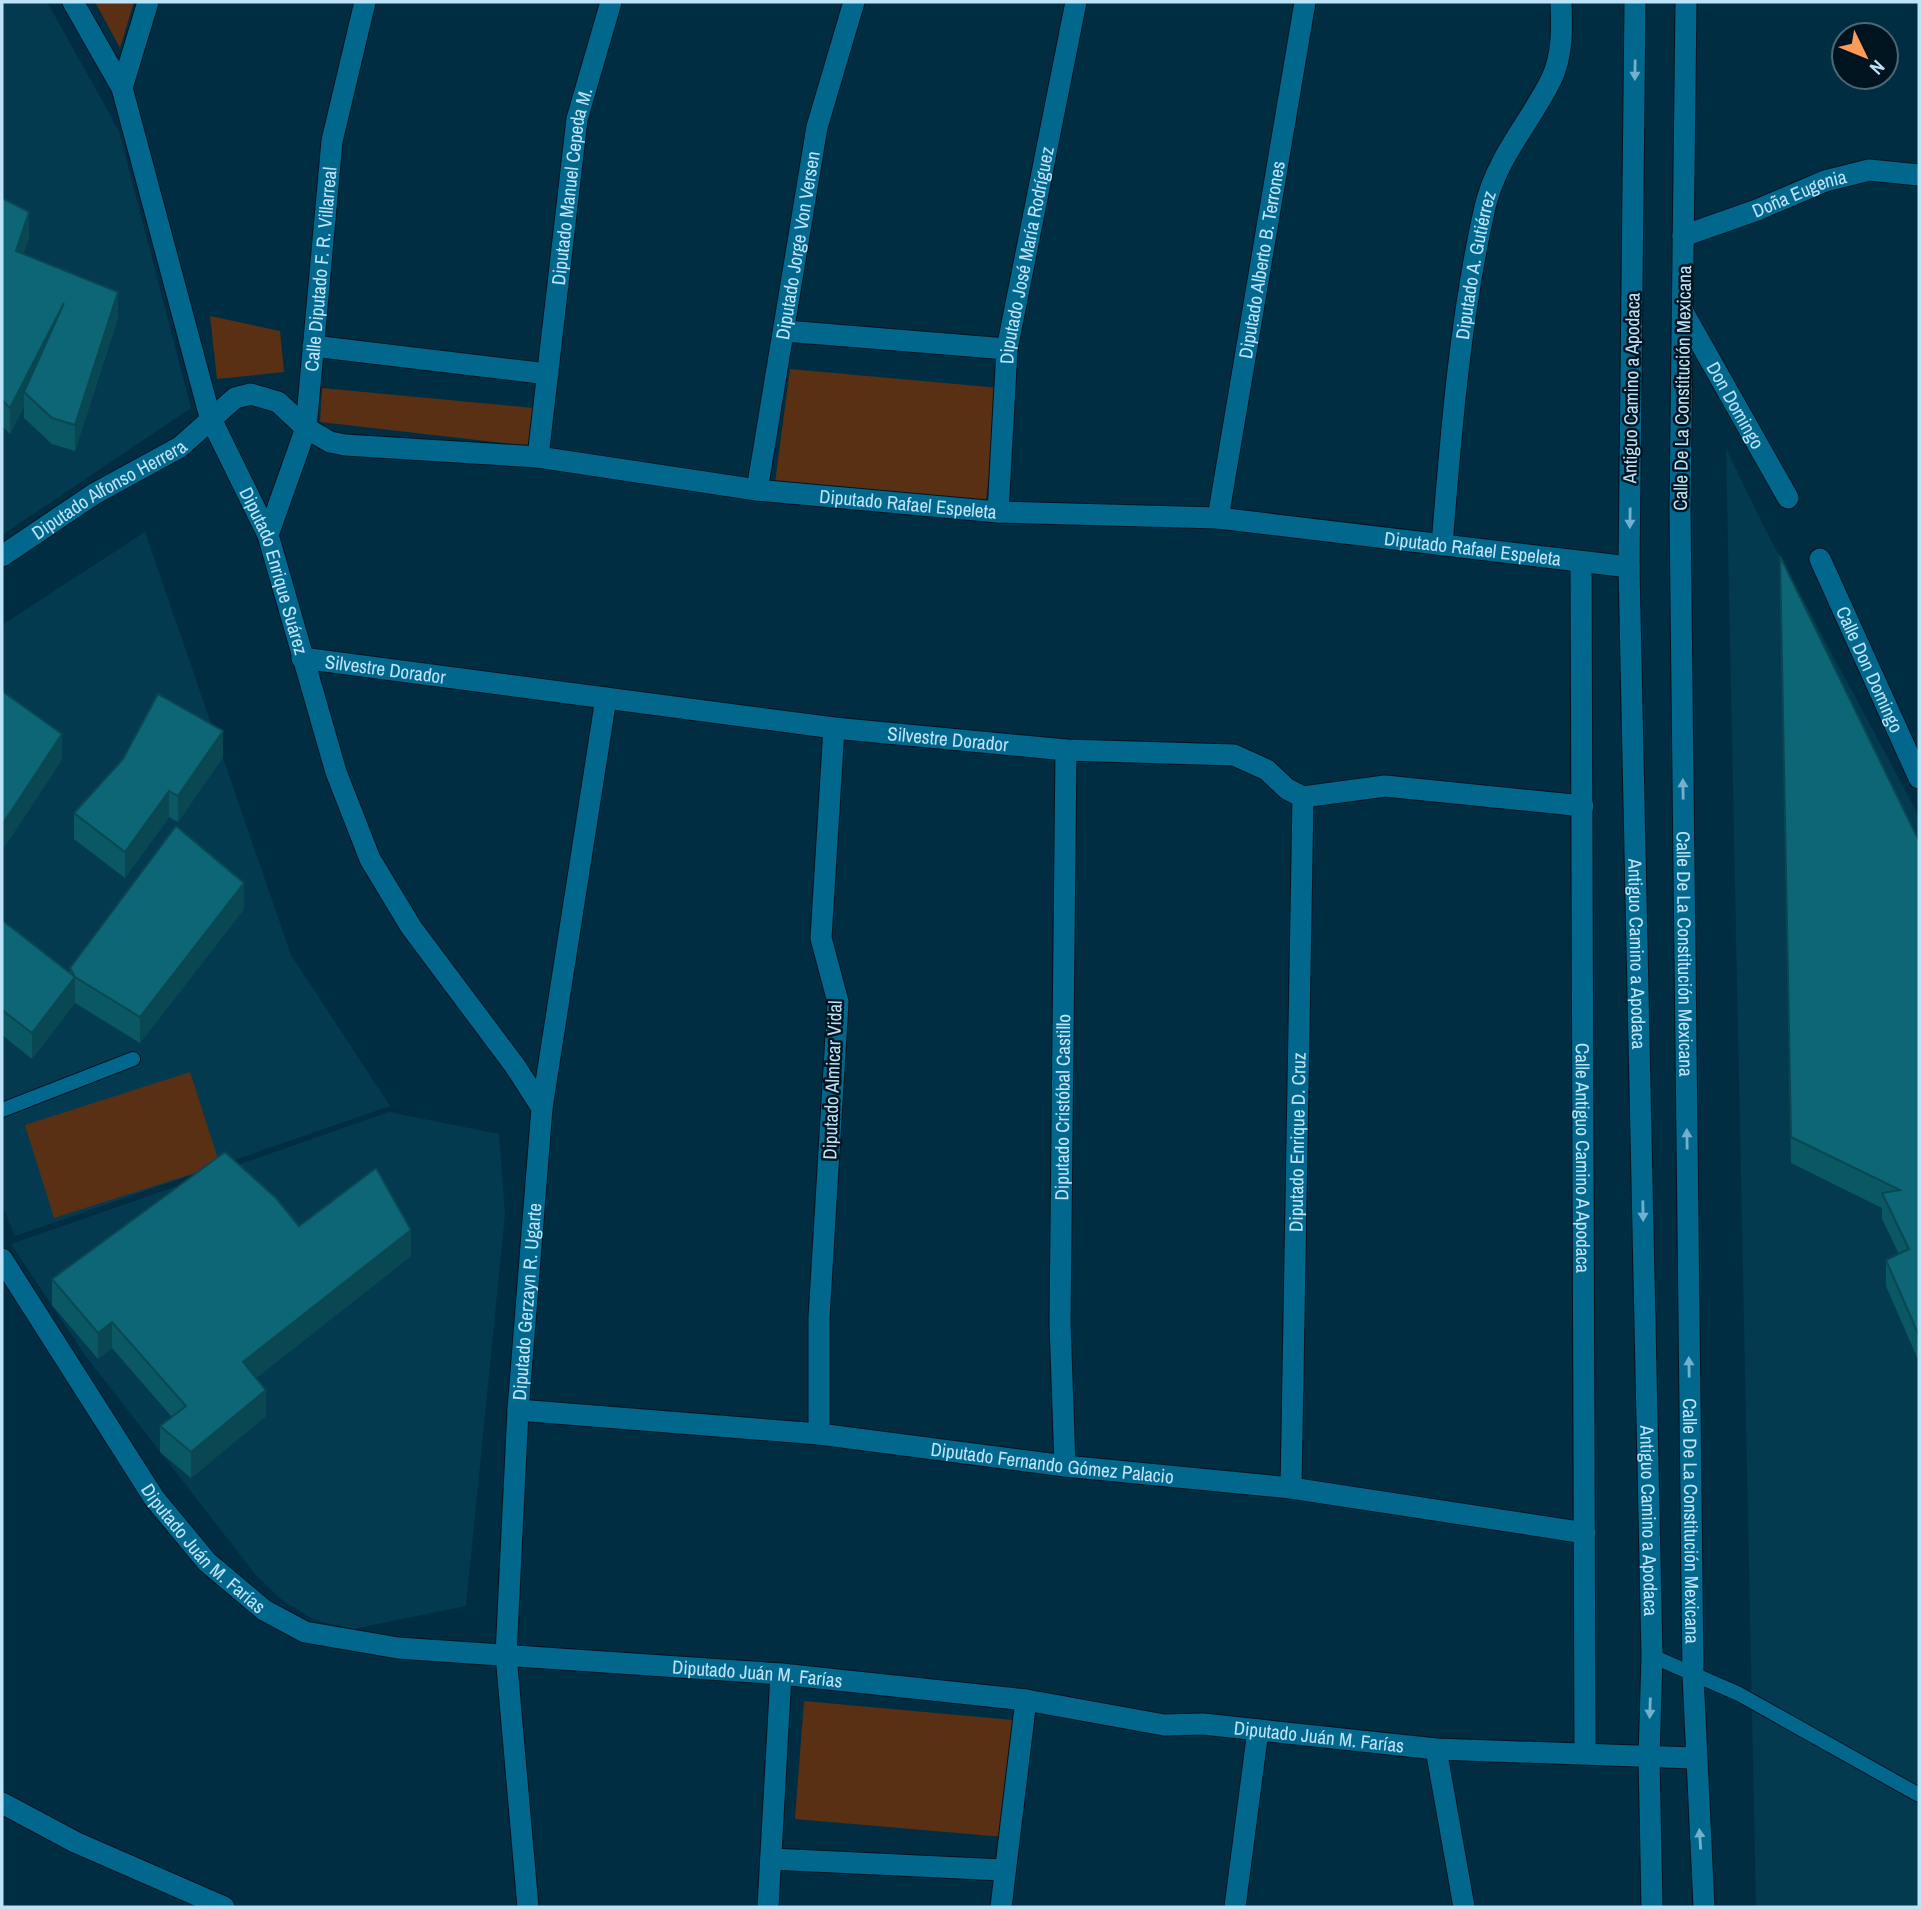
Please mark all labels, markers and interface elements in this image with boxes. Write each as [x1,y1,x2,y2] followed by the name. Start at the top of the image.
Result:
[1830,21,1900,91] north arrow
[1864,55,1891,81] text: N
[1629,59,1641,81] one-way arrow
[545,84,599,286] street label: Diputado Manuel Cepeda M.
[993,144,1060,364] street label: Diputado José María Rodríguez
[769,149,826,342] street label: Diputado Jorge Von Versen
[1232,159,1291,360] street label: Diputado Alberto B. Terrones
[1748,163,1849,224] street label: Doña Eugenia
[298,166,343,373] street label: Calle Diputado F. R. Villarreal
[1449,187,1502,341] street label: Diputado A. Gutiérrez
[1667,265,1697,511] street label: Calle De La Constitución Mexicana
[1616,292,1646,485] street label: Antiguo Camino a Apodaca
[1701,357,1771,453] street label: Don Domingo
[26,434,193,546] street label: Diputado Alfonso Herrera
[233,483,315,658] street label: Diputado Enrique Suárez
[818,483,998,525] street label: Diputado Rafael Espeleta
[1624,507,1635,529] one-way arrow
[1383,525,1563,572] street label: Diputado Rafael Espeleta
[1830,602,1910,737] street label: Calle Don Domingo
[323,648,448,690] street label: Silvestre Dorador
[886,720,1010,758] street label: Silvestre Dorador
[1677,778,1689,800] one-way arrow
[1671,831,1699,1077] street label: Calle De La Constitución Mexicana
[1622,857,1652,1050] street label: Antiguo Camino a Apodaca
[816,1000,848,1160] street label: Diputado Almicar Vidal
[1048,1014,1076,1200] street label: Diputado Cristóbal Castillo
[1570,1043,1596,1273] street label: Calle Antiguo Camino A Apodaca
[1282,1052,1312,1232] street label: Diputado Enrique D. Cruz
[1681,1128,1693,1150] one-way arrow
[1637,1200,1648,1222] one-way arrow
[506,1202,547,1401] street label: Diputado Gerzayn R. Ugarte
[1684,1356,1695,1378] one-way arrow
[1677,1398,1706,1644] street label: Calle De La Constitución Mexicana
[1634,1424,1664,1617] street label: Antiguo Camino a Apodaca
[929,1436,1175,1490] street label: Diputado Fernando Gómez Palacio
[135,1479,271,1619] street label: Diputado Juán M. Farías
[671,1654,844,1693] street label: Diputado Juán M. Farías
[1645,1697,1656,1719] one-way arrow
[1233,1714,1406,1759] street label: Diputado Juán M. Farías
[1694,1828,1705,1850] one-way arrow

